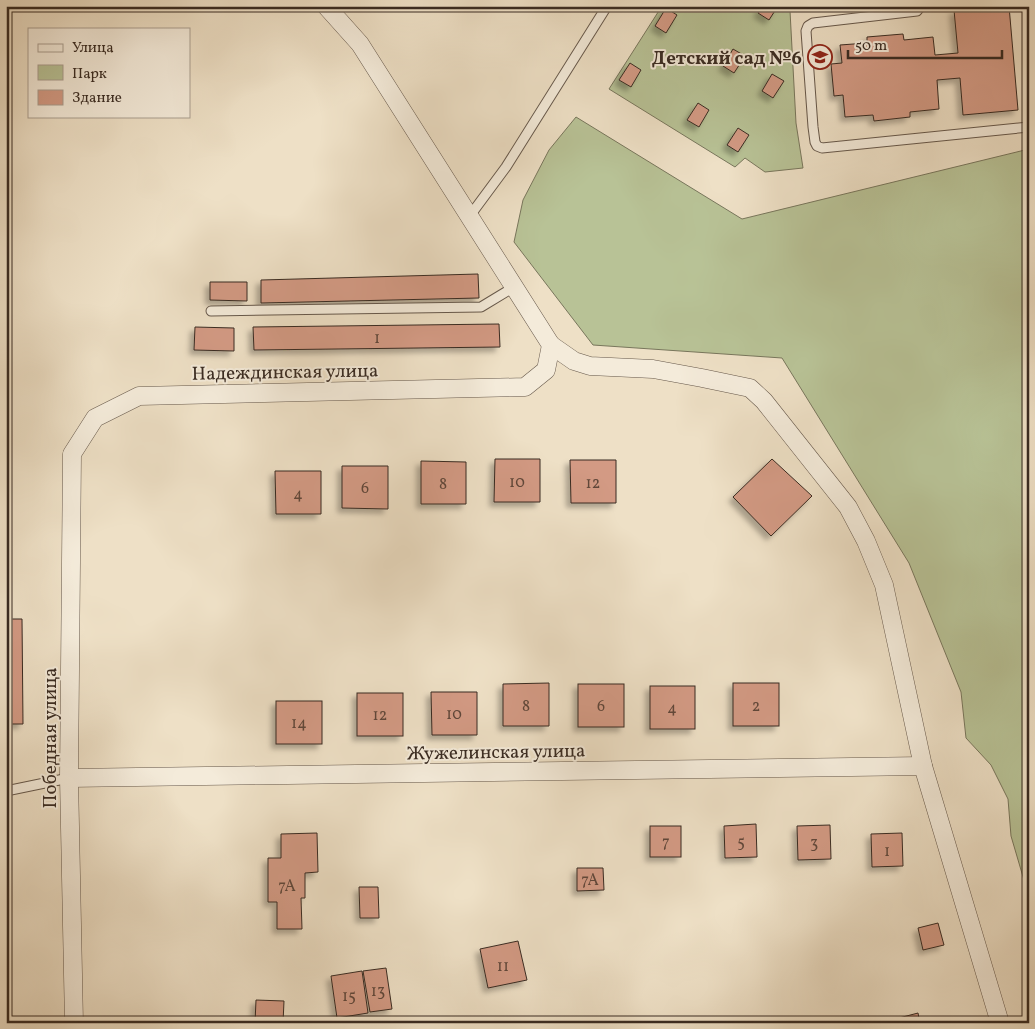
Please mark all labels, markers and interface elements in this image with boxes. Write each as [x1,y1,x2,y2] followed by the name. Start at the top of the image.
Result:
[28,28,190,118] legend
[848,28,1001,60] scale bar
[855,36,887,57] text: 50 m
[72,38,114,59] text: Улица
[807,44,833,70] school or university icon: Детский сад №6
[652,46,802,72] place label: Детский сад №6
[72,64,107,85] text: Парк
[72,88,122,109] text: Здание
[374,328,380,350] house number: 1
[192,358,379,388] street label: Надеждинская улица
[509,472,525,494] house number: 10
[586,473,600,495] house number: 12
[439,474,447,496] house number: 8
[361,478,369,500] house number: 6
[293,484,303,506] house number: 4
[38,667,64,809] street label: Победная улица
[522,696,530,718] house number: 8
[597,696,605,718] house number: 6
[752,696,760,718] house number: 2
[667,698,677,720] house number: 4
[446,704,462,726] house number: 10
[373,705,387,727] house number: 12
[291,713,307,735] house number: 14
[406,738,586,768] street label: Жужелинская улица
[662,832,670,854] house number: 7
[737,832,745,854] house number: 5
[810,833,818,855] house number: 3
[884,841,890,863] house number: 1
[581,870,599,892] house number: 7А
[278,876,296,898] house number: 7А
[497,956,509,978] house number: 11
[371,981,385,1003] house number: 13
[342,986,356,1008] house number: 15

